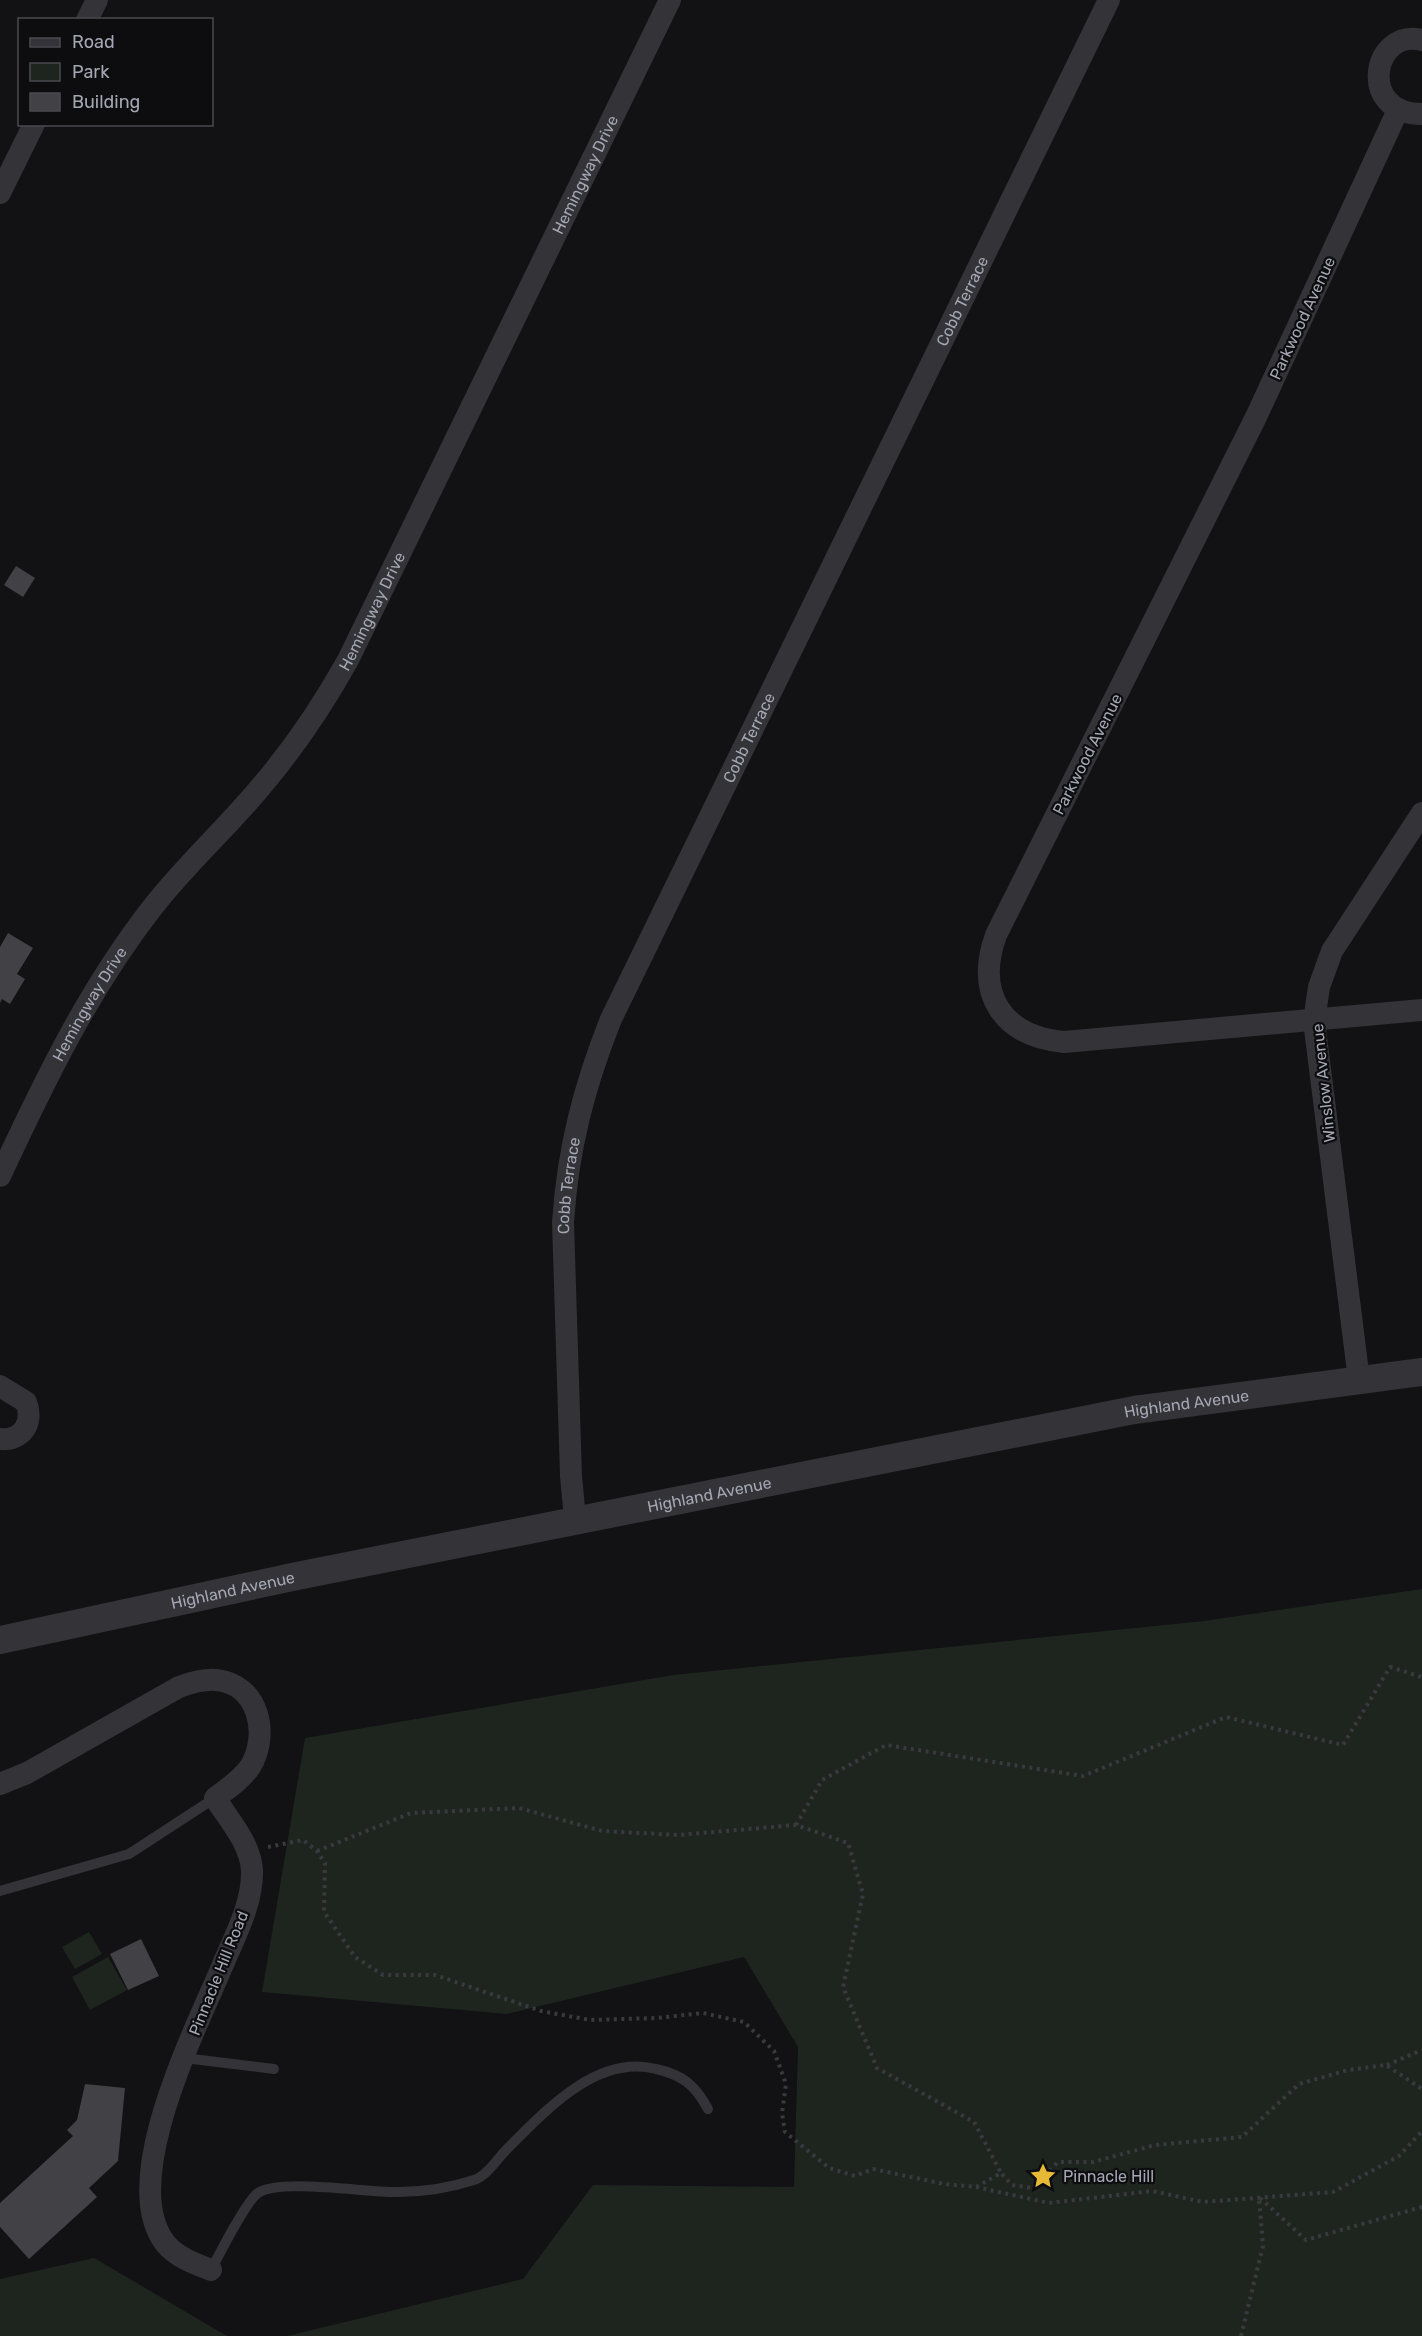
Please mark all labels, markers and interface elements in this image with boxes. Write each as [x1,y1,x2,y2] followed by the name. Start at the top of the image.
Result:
[18,18,213,126] legend
[72,31,115,53] text: Road
[72,61,110,83] text: Park
[72,91,140,113] text: Building
[548,112,622,237] street label: Hemingway Drive
[932,253,992,349] street label: Cobb Terrace
[1266,254,1339,383] street label: Parkwood Avenue
[335,549,409,674] street label: Hemingway Drive
[719,690,779,786] street label: Cobb Terrace
[1049,690,1126,818] street label: Parkwood Avenue
[49,943,131,1065] street label: Hemingway Drive
[1308,1023,1339,1143] street label: Winslow Avenue
[554,1135,584,1235] street label: Cobb Terrace
[1122,1386,1250,1422] street label: Highland Avenue
[646,1473,773,1516] street label: Highland Avenue
[169,1568,296,1613] street label: Highland Avenue
[185,1908,252,2038] street label: Pinnacle Hill Road
[1028,2161,1058,2191] place icon: Pinnacle Hill
[1063,2167,1154,2186] place label: Pinnacle Hill

